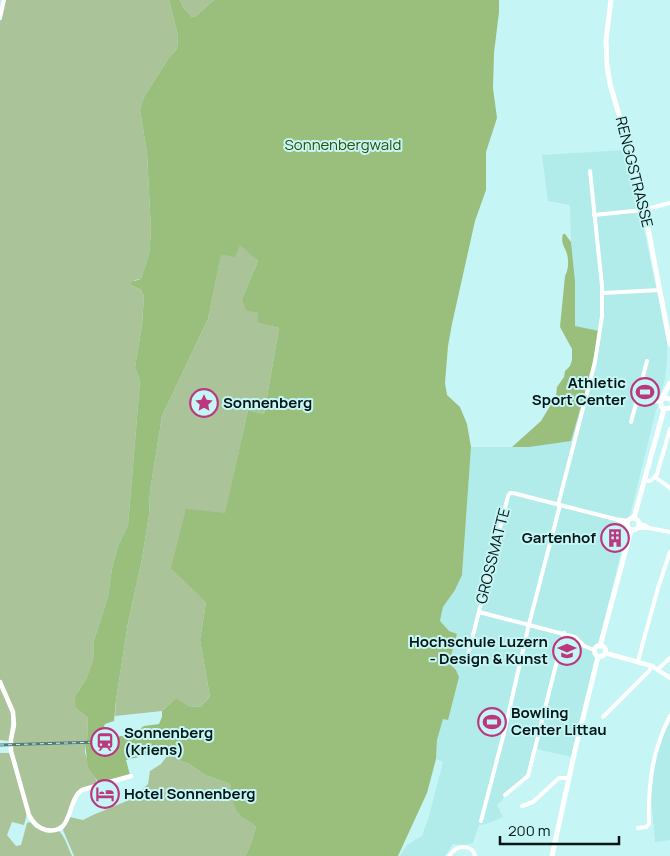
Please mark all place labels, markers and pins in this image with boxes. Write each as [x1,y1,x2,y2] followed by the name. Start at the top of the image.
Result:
[532,372,626,410] place label: Athletic Sport Center
[630,377,660,407] sports icon: Athletic Sport Center
[189,388,219,418] place icon: Sonnenberg
[223,392,312,413] place label: Sonnenberg
[600,523,630,553] building icon: Gartenhof
[522,527,596,548] place label: Gartenhof
[409,631,548,669] place label: Hochschule Luzern - Design & Kunst
[552,636,582,666] school or university icon: Hochschule Luzern - Design & Kunst
[511,702,607,740] place label: Bowling Center Littau
[477,707,507,737] sports icon: Bowling Center Littau
[124,722,213,760] place label: Sonnenberg (Kriens)
[90,727,120,757] station icon: Sonnenberg (Kriens)
[90,779,120,809] hotel icon: Hotel Sonnenberg
[124,783,256,804] place label: Hotel Sonnenberg

